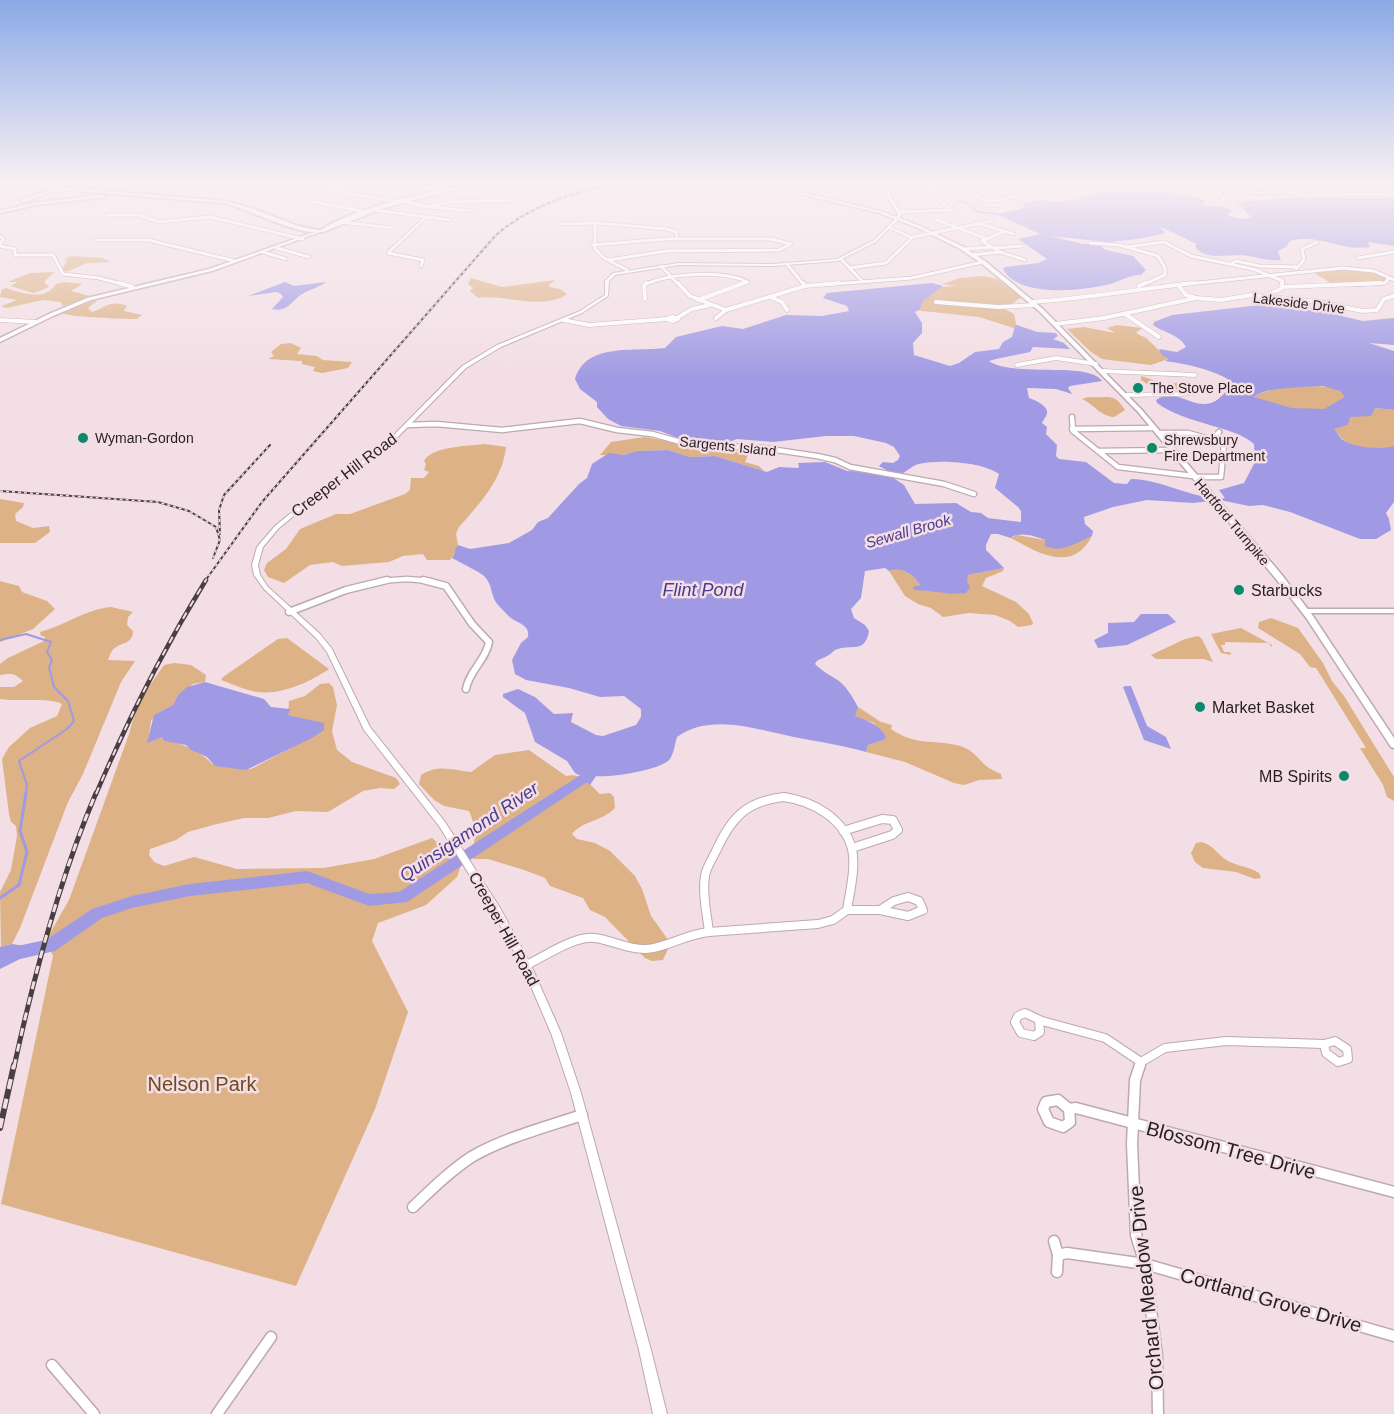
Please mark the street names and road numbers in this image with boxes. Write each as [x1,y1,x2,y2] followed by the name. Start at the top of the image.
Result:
[1252,289,1346,317] street label: Lakeside Drive
[288,430,400,520] street label: Creeper Hill Road
[679,433,777,459] street label: Sargents Island
[1191,475,1273,569] street label: Hartford Turnpike
[466,869,542,989] street label: Creeper Hill Road
[1144,1117,1318,1183] street label: Blossom Tree Drive
[1124,1185,1168,1391] street label: Orchard Meadow Drive
[1178,1264,1364,1336] street label: Cortland Grove Drive

